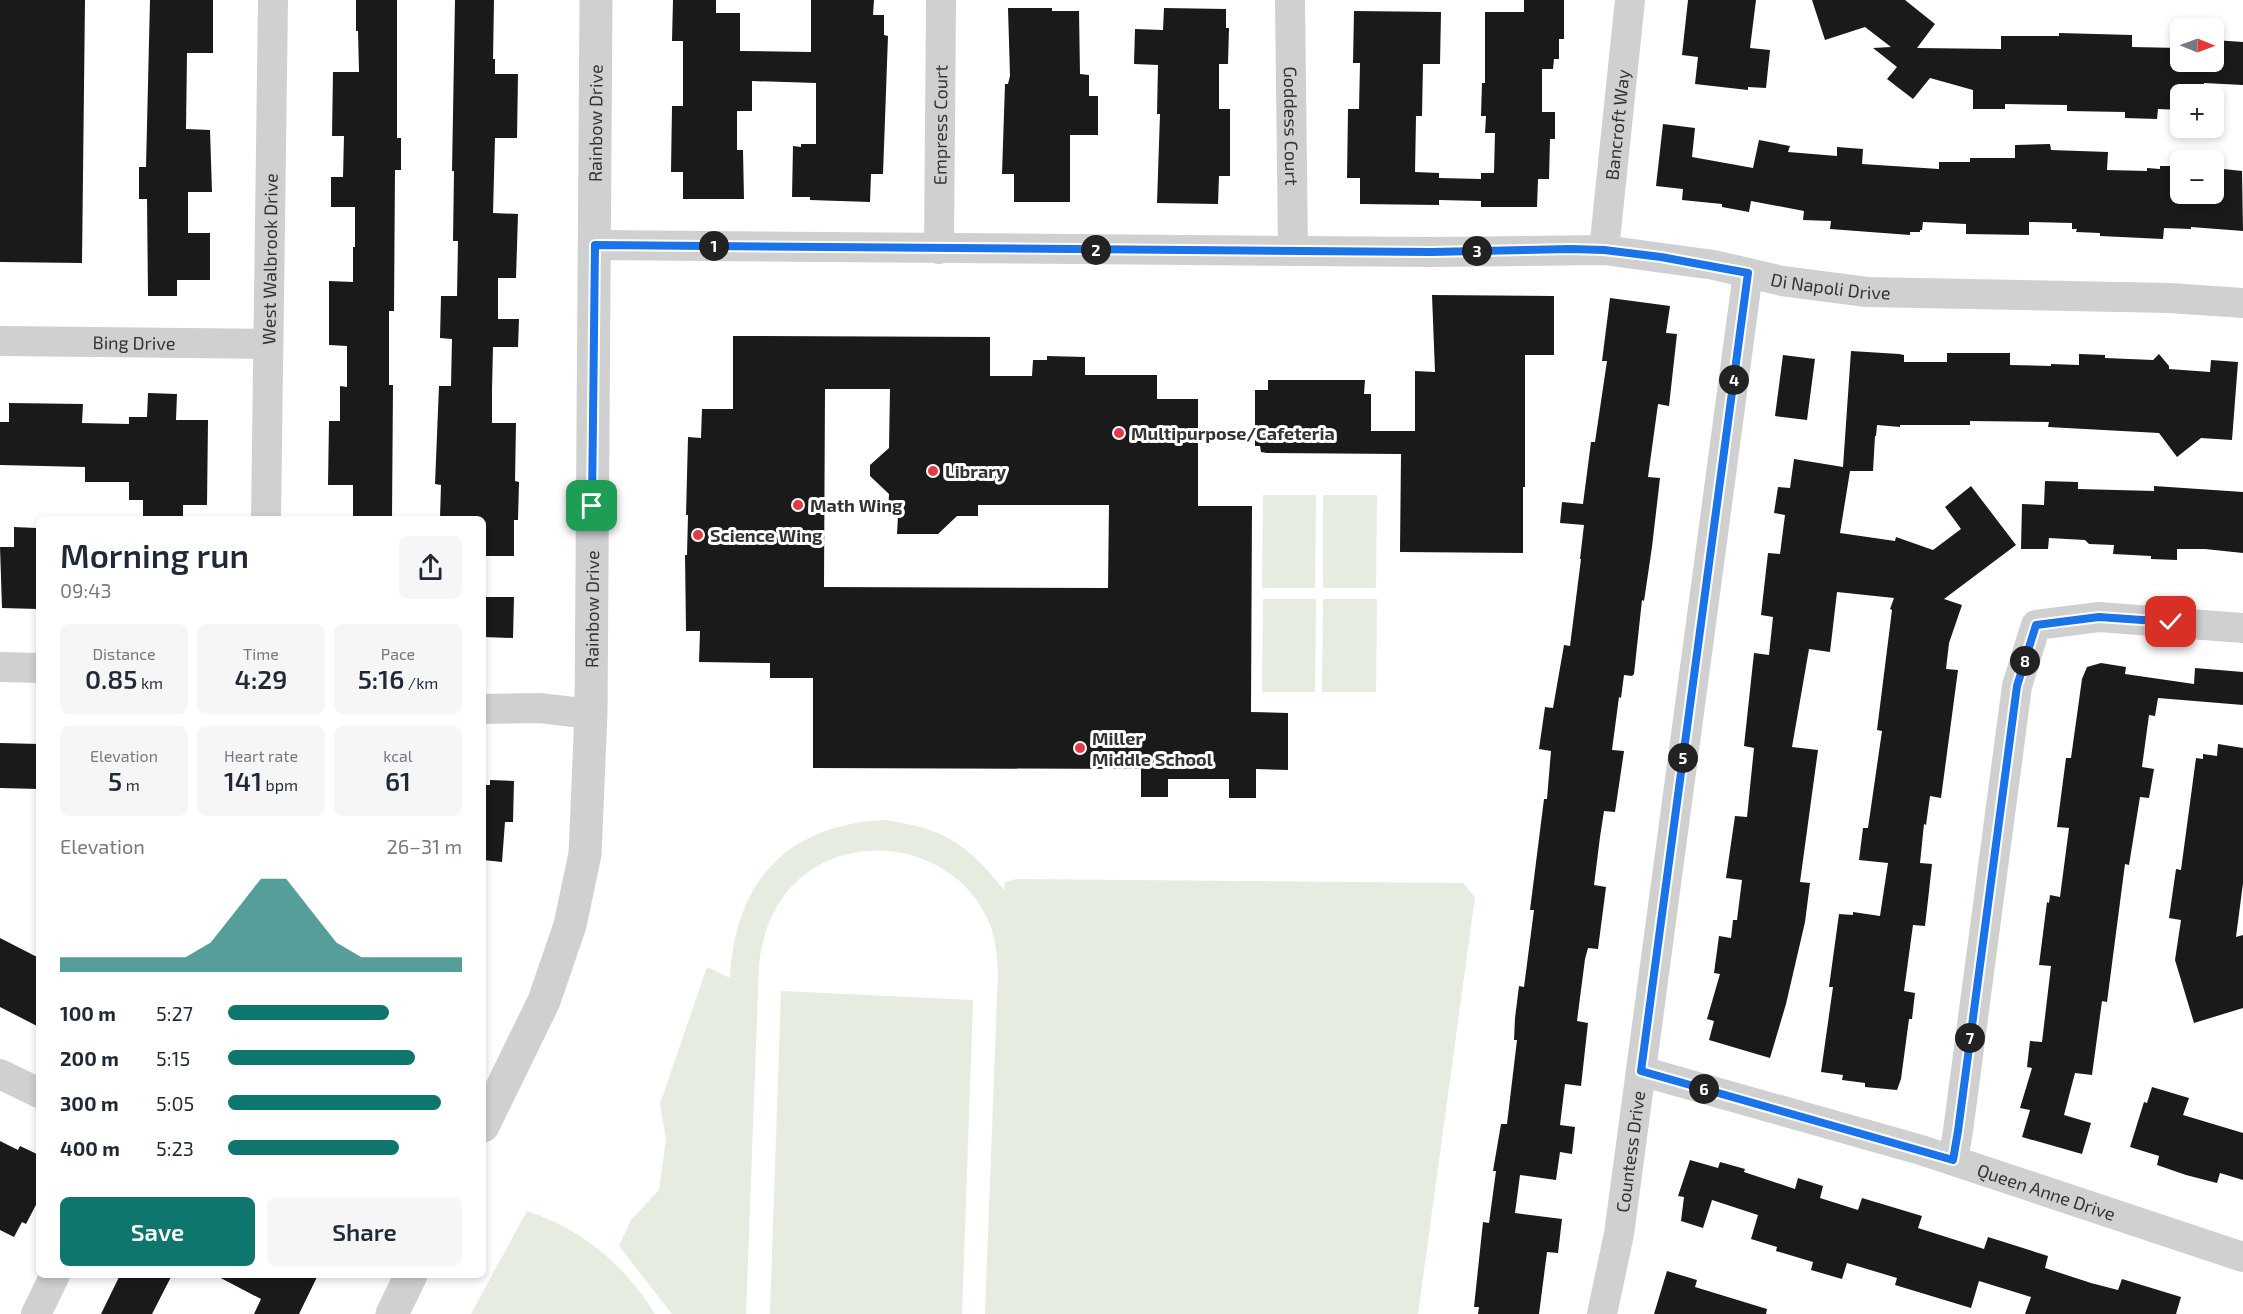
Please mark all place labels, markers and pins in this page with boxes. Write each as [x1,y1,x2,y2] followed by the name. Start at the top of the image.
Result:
[699,231,729,261] pin: 1
[1081,235,1111,265] pin: 2
[1462,236,1492,266] pin: 3
[1719,365,1749,395] pin: 4
[1131,422,1335,444] place label: Multipurpose/Cafeteria
[1112,426,1126,440] marker: Multipurpose/Cafeteria
[945,460,1007,482] place label: Library
[926,464,940,478] marker: Library
[566,480,617,531] pin
[810,494,903,516] place label: Math Wing
[791,498,805,512] marker: Math Wing
[710,524,823,546] place label: Science Wing
[691,528,705,542] marker: Science Wing
[2145,596,2196,647] pin
[2010,646,2040,676] pin: 8
[1092,727,1213,770] place label: Miller Middle School
[1073,741,1087,755] marker: Miller Middle School
[1668,743,1698,773] pin: 5
[1955,1023,1985,1053] pin: 7
[1689,1074,1719,1104] pin: 6

